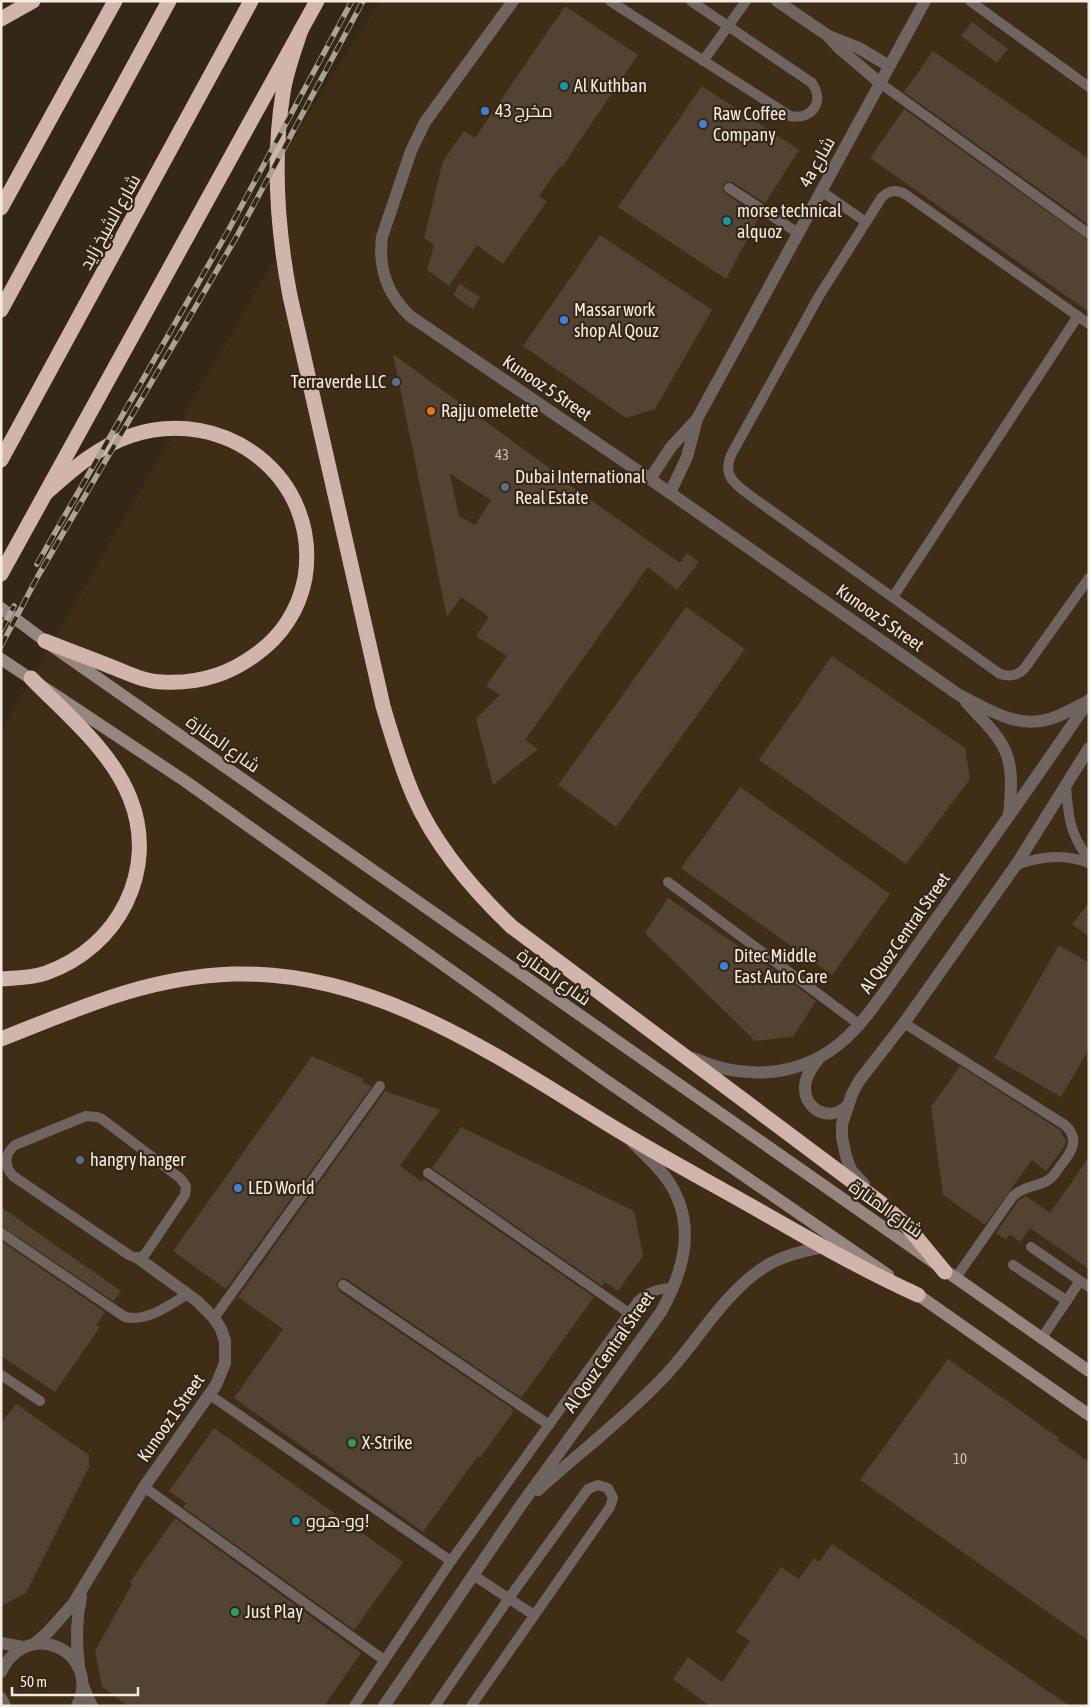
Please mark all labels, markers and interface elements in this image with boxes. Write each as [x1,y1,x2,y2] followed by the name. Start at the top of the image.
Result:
[574,75,647,96] place label: Al Kuthban
[558,80,570,92] marker: Al Kuthban
[495,100,553,123] place label: مخرج 43
[713,103,786,145] place label: Raw Coffee Company
[479,105,491,117] marker: مخرج 43
[697,118,709,130] marker: Raw Coffee Company
[794,133,841,192] street label: 4a شارع
[75,170,146,274] street label: شارع الشيخ زايد
[737,200,842,242] place label: morse technical alquoz
[721,215,733,227] marker: morse technical alquoz
[574,299,659,341] place label: Massar work shop Al Qouz
[558,314,570,326] marker: Massar work shop Al Qouz
[499,350,596,425] street label: Kunooz 5 Street
[291,371,386,392] place label: Terraverde LLC
[390,376,402,388] marker: Terraverde LLC
[441,400,539,421] place label: Rajju omelette
[425,405,437,417] marker: Rajju omelette
[495,446,509,463] house number: 43
[515,466,646,508] place label: Dubai International Real Estate
[499,481,511,493] marker: Dubai International Real Estate
[832,580,928,655] street label: Kunooz 5 Street
[181,711,264,778] street label: شارع المنارة
[855,868,954,997] street label: Al Quoz Central Street
[512,944,595,1011] street label: شارع المنارة
[734,945,827,987] place label: Ditec Middle East Auto Care
[718,960,730,972] marker: Ditec Middle East Auto Care
[90,1149,186,1170] place label: hangry hanger
[74,1154,86,1166] marker: hangry hanger
[844,1176,927,1243] street label: شارع المنارة
[248,1177,315,1198] place label: LED World
[232,1182,244,1194] marker: LED World
[559,1287,658,1416] street label: Al Qouz Central Street
[133,1370,208,1466] street label: Kunooz 1 Street
[362,1432,413,1453] place label: X-Strike
[346,1437,358,1449] marker: X-Strike
[953,1450,967,1467] house number: 10
[306,1510,369,1532] place label: وو-هوو!
[290,1515,302,1527] marker: وو-هوو!
[245,1601,303,1622] place label: Just Play
[229,1606,241,1618] marker: Just Play
[12,1664,139,1696] scale bar
[20,1673,47,1690] text: 50 m

